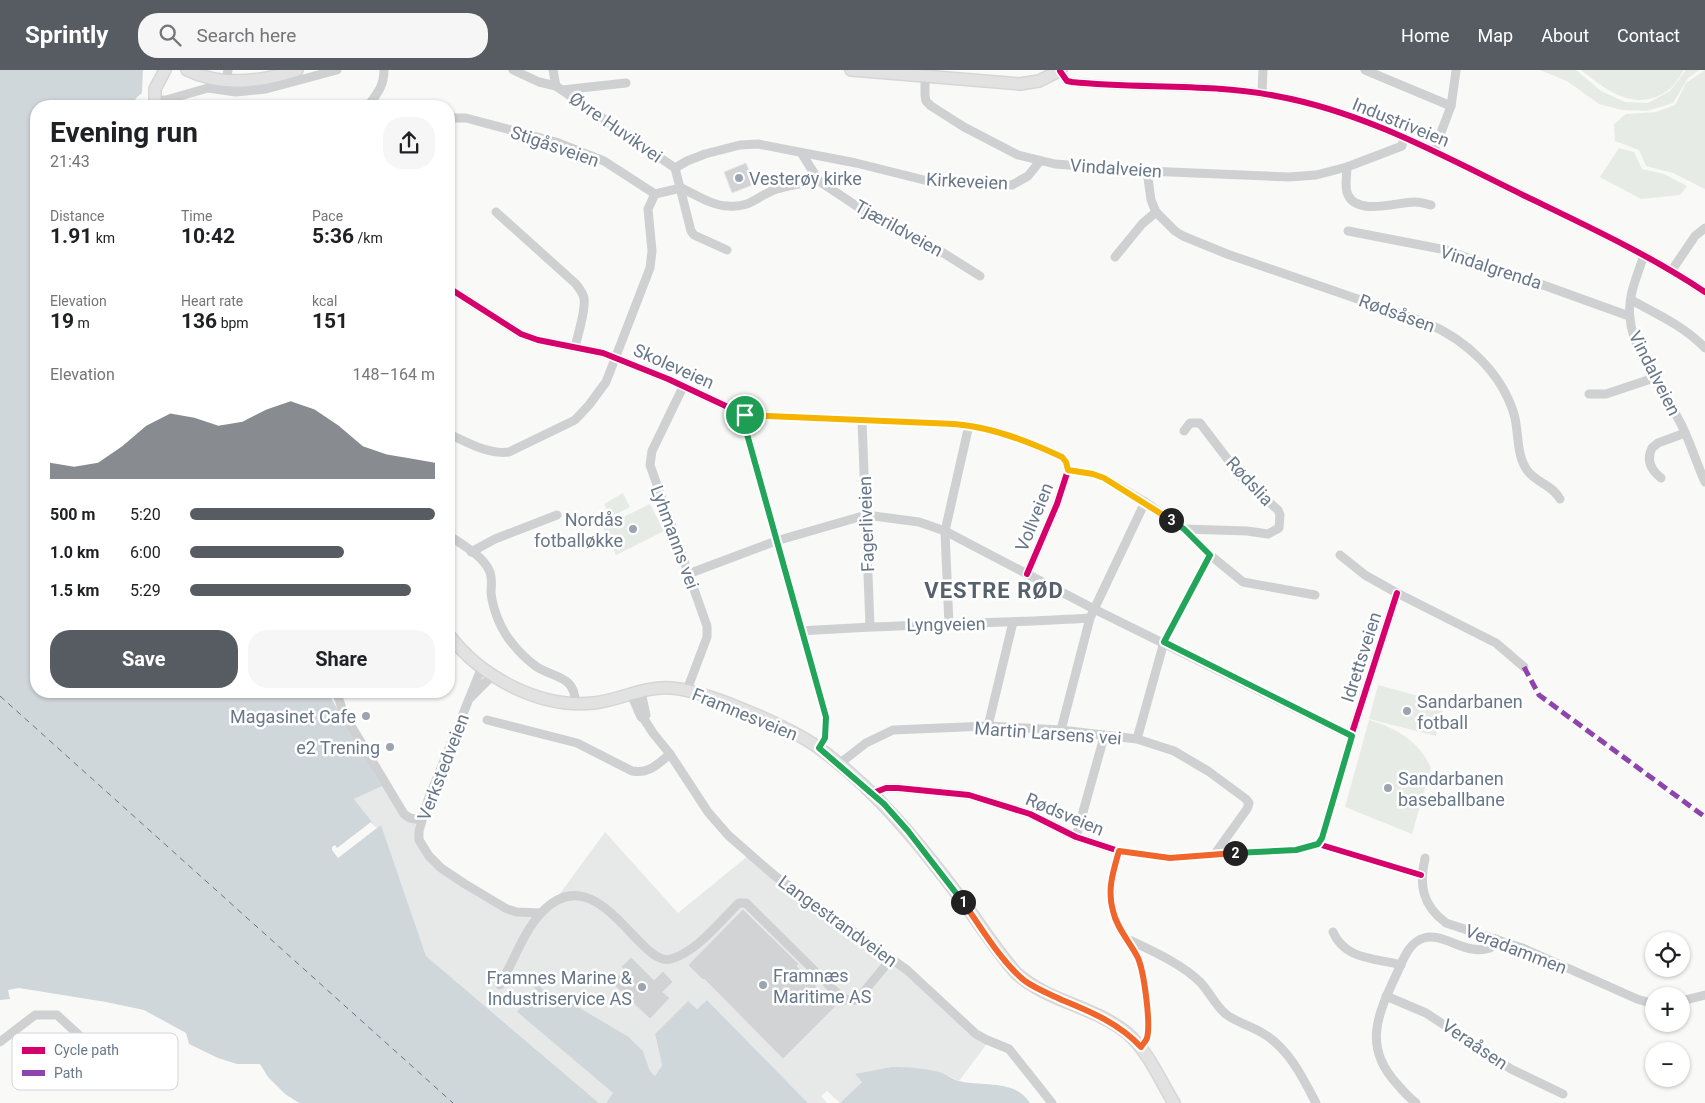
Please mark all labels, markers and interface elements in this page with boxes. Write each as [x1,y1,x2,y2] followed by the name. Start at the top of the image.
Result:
[138,13,488,58] search box
[25,21,108,49] text: Sprintly
[156,21,184,49] icon: search
[196,24,296,47] text: Search here
[1401,25,1450,46] text: Home
[1478,25,1513,46] text: Map
[1541,25,1589,46] text: About
[1617,25,1680,46] text: Contact
[566,87,666,167] street label: Øvre Huvikvei
[1350,93,1452,151] street label: Industriveien
[50,116,198,149] text: Evening run
[383,117,435,169] button: share
[508,121,602,171] street label: Stigåsveien
[50,152,90,171] text: 21:43
[1069,154,1163,182] street label: Vindalveien
[749,168,862,189] place label: Vesterøy kirke
[925,168,1009,194] street label: Kirkeveien
[733,172,745,184] marker: Vesterøy kirke
[851,195,947,261] street label: Tjærildveien
[50,208,105,224] text: Distance
[181,208,212,224] text: Time
[312,208,343,224] text: Pace
[50,224,92,248] text: 1.91
[181,224,235,248] text: 10:42
[312,224,354,248] text: 5:36
[92,230,115,246] text: km
[354,230,383,246] text: /km
[1438,241,1544,293] street label: Vindalgrenda
[1356,290,1438,336] street label: Rødsåsen
[50,293,107,309] text: Elevation
[181,293,243,309] text: Heart rate
[312,293,337,309] text: kcal
[50,309,74,333] text: 19
[181,309,217,333] text: 136
[312,309,348,333] text: 151
[74,315,90,331] text: m
[217,315,249,331] text: bpm
[1625,327,1685,419] street label: Vindalveien
[630,339,718,393] street label: Skoleveien
[50,365,115,384] text: Elevation
[353,365,435,384] text: 148–164 m
[724,394,766,436] pin
[731,401,759,429] icon: arrive
[1222,452,1278,510] street label: Rødslia
[854,476,878,572] street label: Fagerliveien
[1011,480,1057,554] street label: Vollveien
[647,482,703,592] street label: Lyhmanns vei
[50,505,95,524] text: 500 m
[130,505,161,524] text: 5:20
[1158,508,1184,532] pin: 3
[534,509,623,551] place label: Nordås fotballøkke
[1167,512,1176,528] text: 3
[627,523,639,535] marker: Nordås fotballøkke
[50,543,99,562] text: 1.0 km
[130,543,161,562] text: 6:00
[924,578,1064,603] district label: VESTRE RØD
[50,581,99,600] text: 1.5 km
[130,581,161,600] text: 5:29
[1337,609,1385,705] street label: Idrettsveien
[906,613,986,635] street label: Lyngveien
[50,630,238,688] button: Save
[248,630,435,688] button: Share
[689,683,801,745] street label: Framnesveien
[1417,691,1523,733] place label: Sandarbanen fotball
[1401,705,1413,717] marker: Sandarbanen fotball
[230,706,356,727] place label: Magasinet Cafe
[360,710,372,722] marker: Magasinet Cafe
[413,711,473,823] street label: Verkstedveien
[974,717,1122,749] street label: Martin Larsens vei
[296,737,380,758] place label: e2 Trening
[384,741,396,753] marker: e2 Trening
[1398,768,1505,810] place label: Sandarbanen baseballbane
[1382,782,1394,794] marker: Sandarbanen baseballbane
[1023,788,1107,840] street label: Rødsveien
[1222,840,1248,866] pin: 2
[1231,845,1240,861] text: 2
[774,871,902,971] street label: Langestrandveien
[950,890,976,914] pin: 1
[959,894,968,910] text: 1
[1462,920,1570,978] street label: Veradammen
[1645,932,1690,1087] map controls
[1645,932,1690,977] button: locate
[773,965,872,1007] place label: Framnæs Maritime AS
[487,967,633,1009] place label: Framnes Marine & Industriservice AS
[757,979,769,991] marker: Framnæs Maritime AS
[636,981,648,993] marker: Framnes Marine & Industriservice AS
[1645,987,1690,1032] button: +
[1438,1014,1512,1074] street label: Veraåsen
[12,1033,178,1090] legend
[54,1042,119,1058] text: Cycle path
[1645,1042,1690,1087] button: −
[54,1065,83,1081] text: Path

